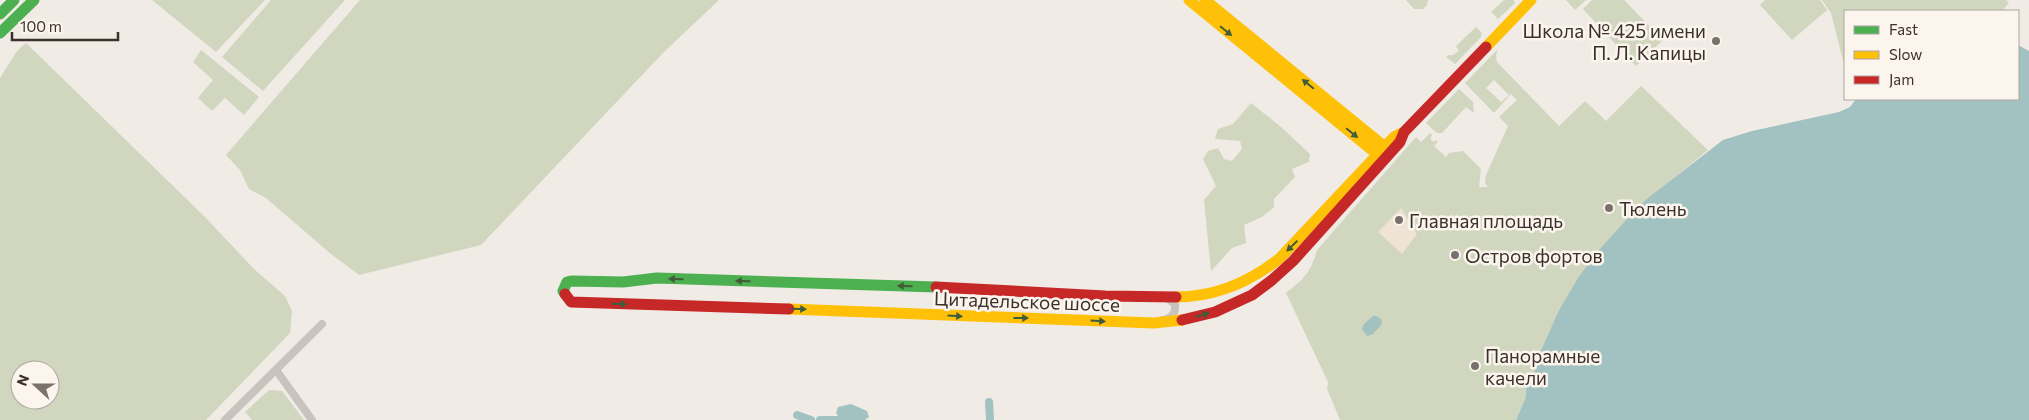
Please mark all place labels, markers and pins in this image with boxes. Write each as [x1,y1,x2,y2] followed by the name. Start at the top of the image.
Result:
[1523,19,1706,64] place label: Школа № 425 имени П. Л. Капицы
[1710,35,1722,47] marker: Школа № 425 имени П. Л. Капицы
[1619,197,1687,220] place label: Тюлень
[1603,202,1615,214] marker: Тюлень
[1409,209,1563,232] place label: Главная площадь
[1393,214,1405,226] marker: Главная площадь
[1465,244,1603,267] place label: Остров фортов
[1449,249,1461,261] marker: Остров фортов
[1485,344,1600,389] place label: Панорамные качели
[1469,360,1481,372] marker: Панорамные качели

